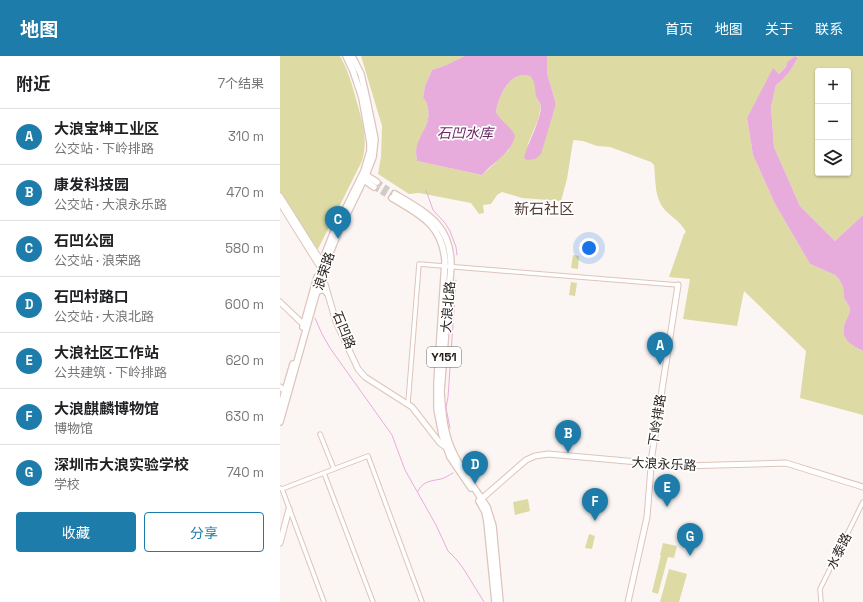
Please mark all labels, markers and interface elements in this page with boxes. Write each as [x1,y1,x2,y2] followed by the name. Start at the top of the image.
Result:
[20,17,58,42] text: 地图
[665,20,693,38] text: 首页
[715,20,743,38] text: 地图
[765,20,793,38] text: 关于
[815,20,843,38] text: 联系
[815,68,851,176] map controls
[815,68,851,104] button: +
[16,73,50,95] text: 附近
[218,75,264,92] text: 7个结果
[815,104,851,140] button: −
[54,119,159,138] text: 大浪宝坤工业区
[437,124,495,142] water label: 石凹水库
[25,128,33,145] text: A
[228,128,264,145] text: 310 m
[54,140,154,157] text: 公交站 · 下岭排路
[815,140,851,176] button: layers
[54,175,129,194] text: 康发科技园
[25,184,33,201] text: B
[226,184,264,201] text: 470 m
[54,196,167,213] text: 公交站 · 大浪永乐路
[514,199,574,218] district label: 新石社区
[325,206,351,239] pin: C
[54,231,114,250] text: 石凹公园
[579,238,599,258] your location
[25,240,33,257] text: C
[225,240,264,257] text: 580 m
[310,250,338,292] street label: 浪荣路
[54,252,141,269] text: 公交站 · 浪荣路
[437,280,459,334] street label: 大浪北路
[54,287,129,306] text: 石凹村路口
[25,296,33,313] text: D
[225,296,264,313] text: 600 m
[54,308,154,325] text: 公交站 · 大浪北路
[329,309,359,351] street label: 石凹路
[647,332,673,365] pin: A
[54,343,159,362] text: 大浪社区工作站
[427,347,461,367] road number: Y151
[25,352,33,369] text: E
[225,352,264,369] text: 620 m
[54,364,167,381] text: 公共建筑 · 下岭排路
[645,393,669,447] street label: 下岭排路
[54,399,159,418] text: 大浪麒麟博物馆
[26,408,32,425] text: F
[225,408,264,425] text: 630 m
[54,420,93,437] text: 博物馆
[555,420,581,453] pin: B
[462,451,488,484] pin: D
[631,454,697,474] street label: 大浪永乐路
[54,455,189,474] text: 深圳市大浪实验学校
[25,464,33,481] text: G
[226,464,264,481] text: 740 m
[654,474,680,507] pin: E
[54,476,80,493] text: 学校
[582,488,608,521] pin: F
[16,512,136,552] button: 收藏
[144,512,264,552] button: 分享
[677,523,703,556] pin: G
[823,530,855,572] street label: 水泰路

